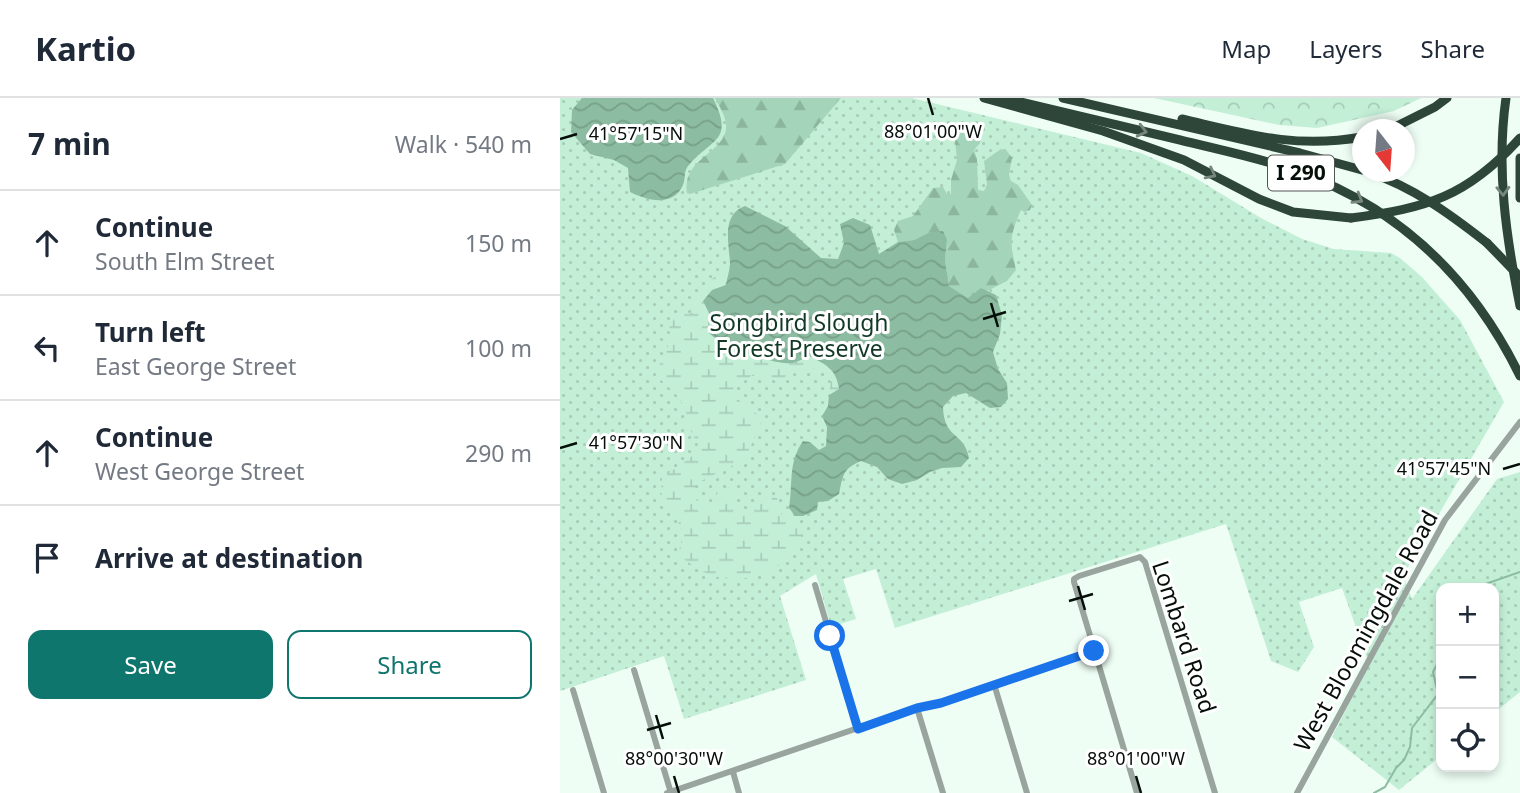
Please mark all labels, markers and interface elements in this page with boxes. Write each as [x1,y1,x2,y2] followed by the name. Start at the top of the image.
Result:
[35,26,136,71] text: Kartio
[1221,32,1271,65] text: Map
[1309,32,1383,65] text: Layers
[1421,32,1485,65] text: Share
[884,119,982,143] text: 88°01'00"W
[1352,119,1415,182] north arrow
[589,121,683,145] text: 41°57'15"N
[28,123,111,164] text: 7 min
[1136,123,1148,137] one-way arrow
[395,128,532,160] text: Walk · 540 m
[1268,155,1334,190] road number: I 290
[1203,165,1216,179] one-way arrow
[1495,186,1511,196] one-way arrow
[1350,191,1363,204] one-way arrow
[95,209,213,245] text: Continue
[28,224,66,262] icon: ahead
[465,227,532,259] text: 150 m
[95,245,275,277] text: South Elm Street
[709,306,889,364] park label: Songbird Slough Forest Preserve
[95,314,206,350] text: Turn left
[28,329,66,367] icon: left
[465,332,532,364] text: 100 m
[95,350,296,382] text: East George Street
[95,419,213,455] text: Continue
[589,430,683,454] text: 41°57'30"N
[28,434,66,472] icon: ahead
[465,437,532,469] text: 290 m
[95,455,304,487] text: West George Street
[1397,456,1491,480] text: 41°57'45"N
[1285,504,1445,757] street label: West Bloomingdale Road
[28,539,66,577] icon: arrive
[95,540,364,576] text: Arrive at destination
[1145,556,1225,717] street label: Lombard Road
[1436,583,1499,772] map controls
[1436,583,1499,646] button: +
[814,620,845,651] route start
[28,630,273,699] button: Save
[287,630,532,699] button: Share
[1078,635,1109,666] route end
[1436,646,1499,709] button: −
[1436,709,1499,772] button: locate
[625,746,723,770] text: 88°00'30"W
[1087,746,1185,770] text: 88°01'00"W

